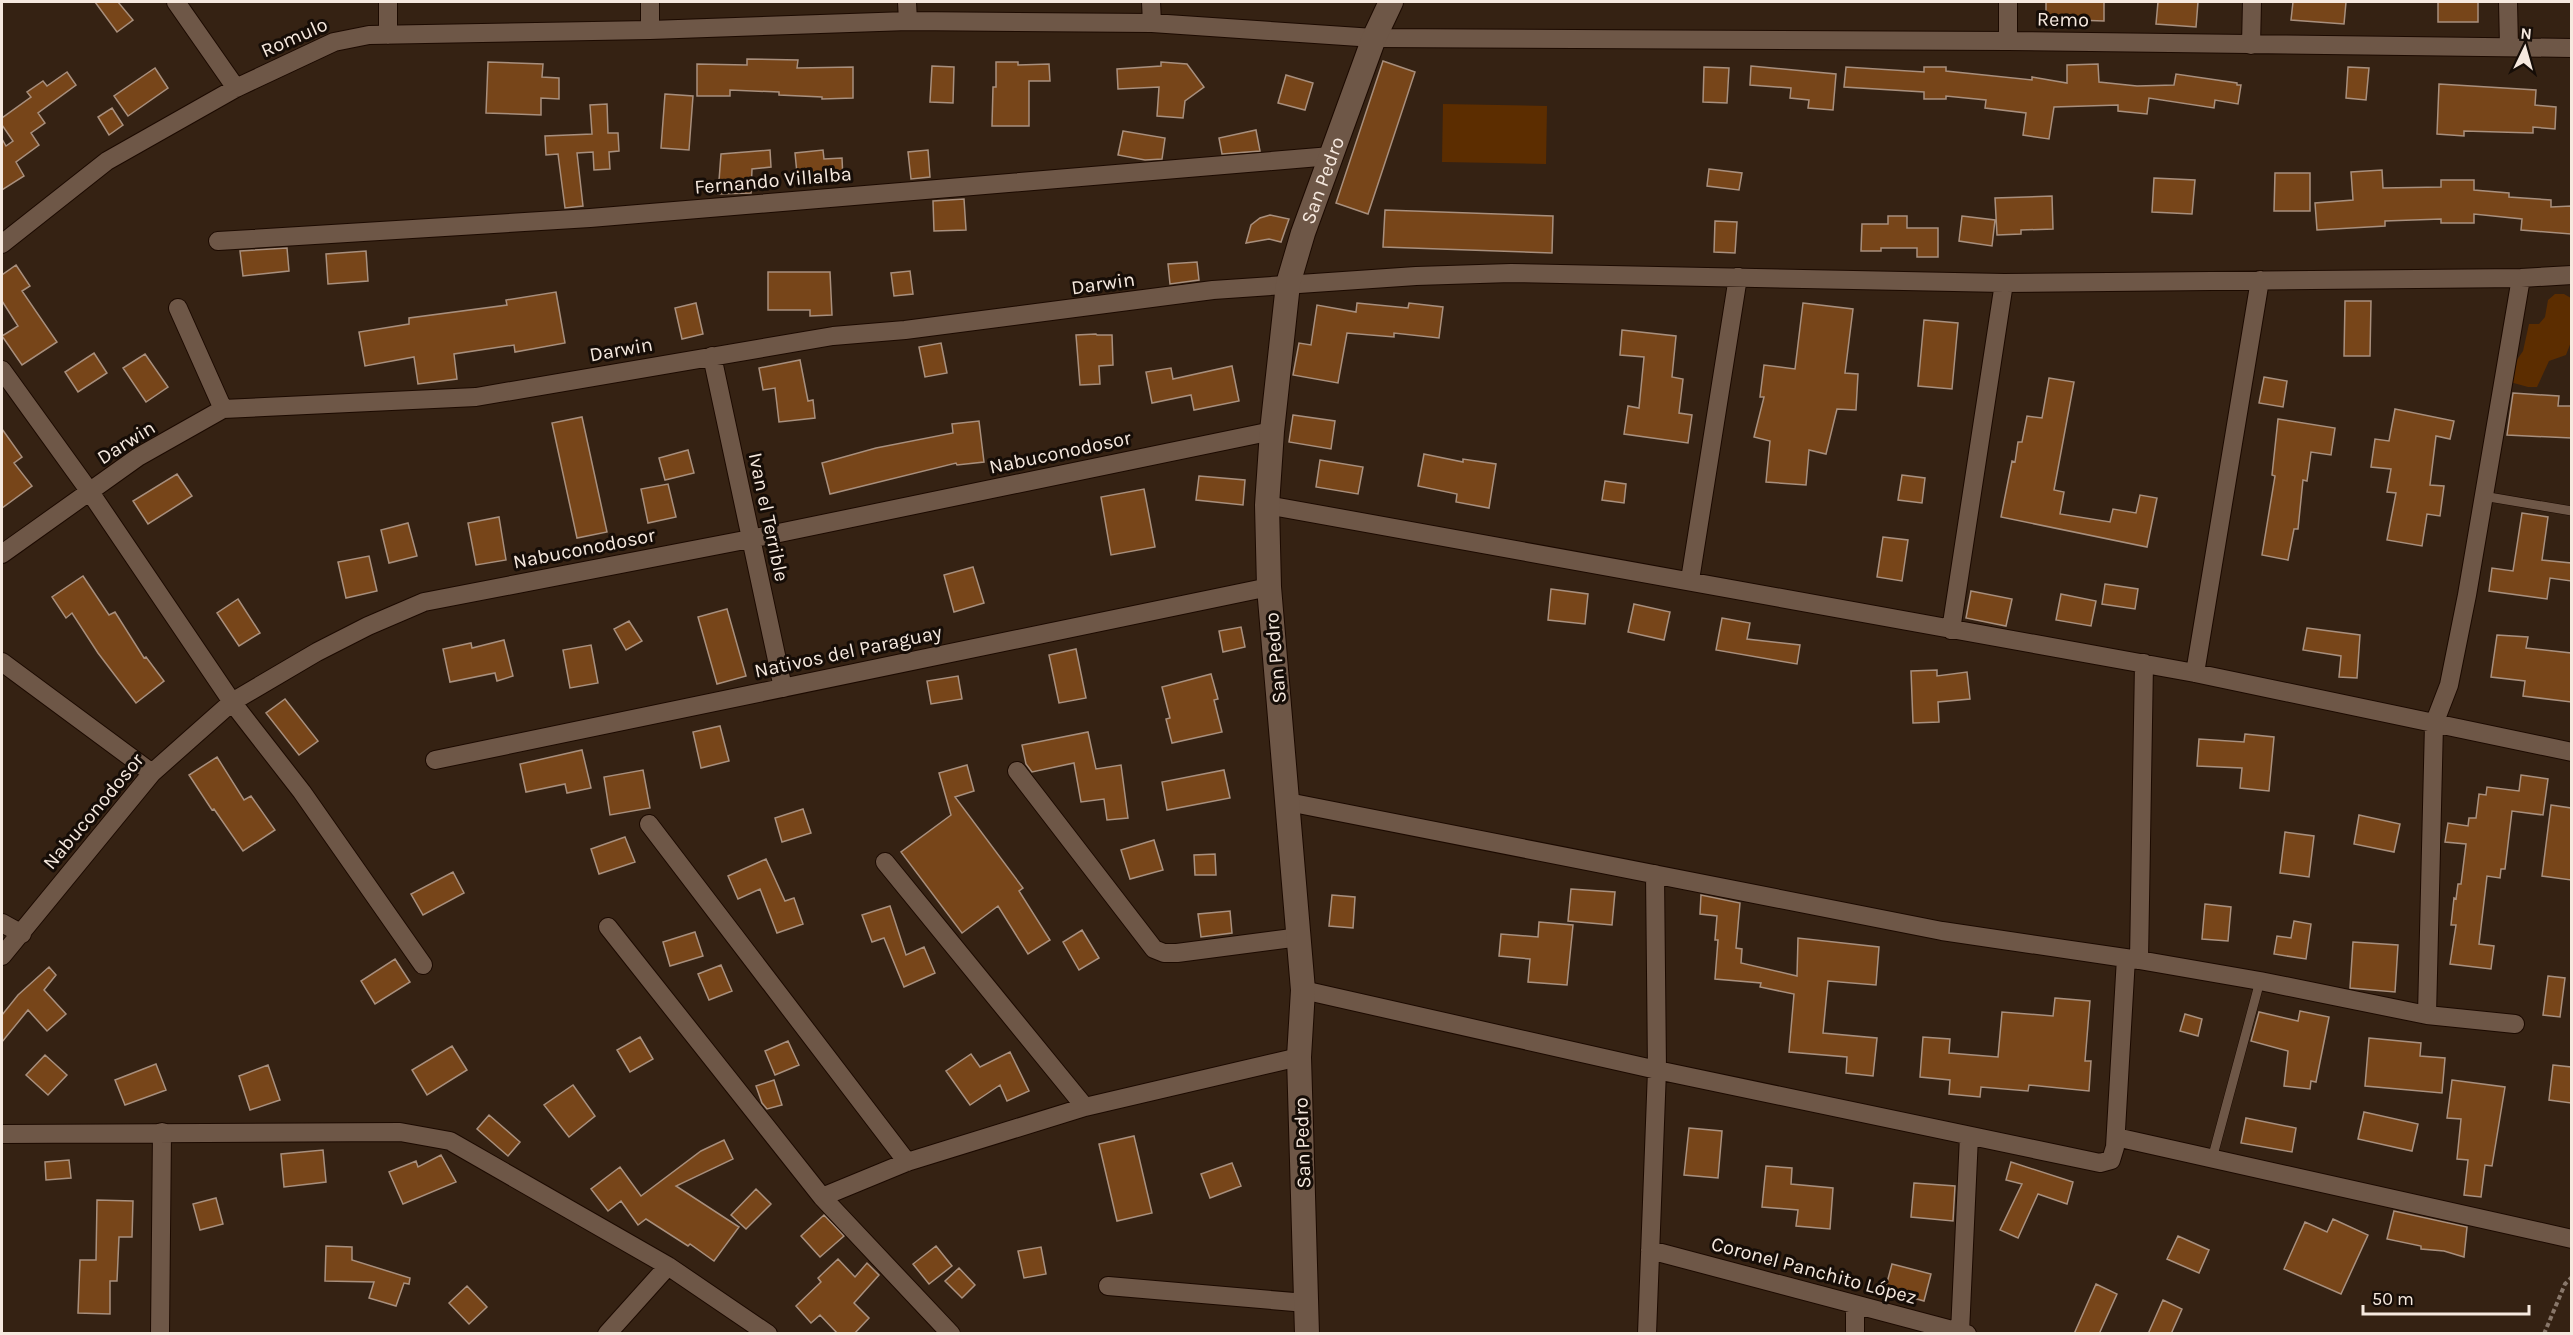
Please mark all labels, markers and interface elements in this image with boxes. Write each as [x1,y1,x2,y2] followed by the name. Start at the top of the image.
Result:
[2037,8,2089,31] street label: Remo
[257,13,331,62] street label: Romulo
[2495,18,2555,78] north arrow
[2520,24,2533,44] text: N
[1296,134,1349,227] street label: San Pedro
[693,162,853,199] street label: Fernando Villalba
[1070,268,1136,299] street label: Darwin
[588,333,655,366] street label: Darwin
[93,416,159,469] street label: Darwin
[987,426,1134,479] street label: Nabuconodosor
[744,451,793,584] street label: Ivan el Terrible
[511,523,658,574] street label: Nabuconodosor
[1260,611,1291,704] street label: San Pedro
[752,620,944,683] street label: Nativos del Paraguay
[38,748,149,874] street label: Nabuconodosor
[1289,1097,1316,1189] street label: San Pedro
[1709,1232,1919,1309] street label: Coronel Panchito López
[2363,1278,2530,1316] scale bar
[2372,1288,2414,1310] text: 50 m

